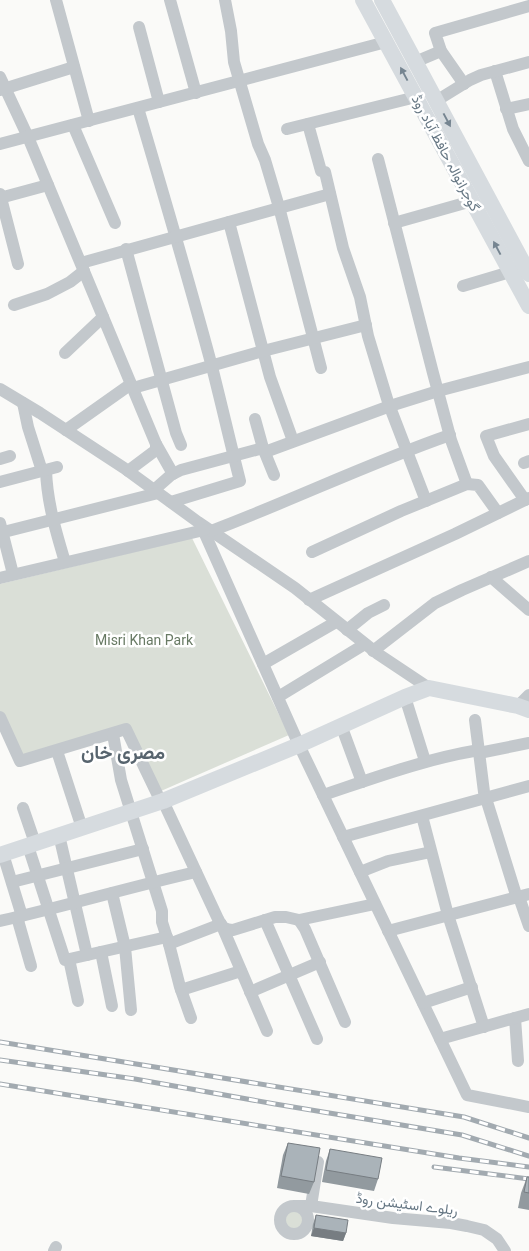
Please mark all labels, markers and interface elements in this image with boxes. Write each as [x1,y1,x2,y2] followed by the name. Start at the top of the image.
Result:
[399,68,408,81] one-way arrow
[408,92,483,214] street label: گوجرانوالہ حافظ آباد روڈ
[443,113,451,127] one-way arrow
[493,241,502,255] one-way arrow
[95,632,194,648] park label: Misri Khan Park
[81,741,165,765] district label: مصری خان
[355,1190,459,1219] street label: ریلوے اسٹیشن روڈ

